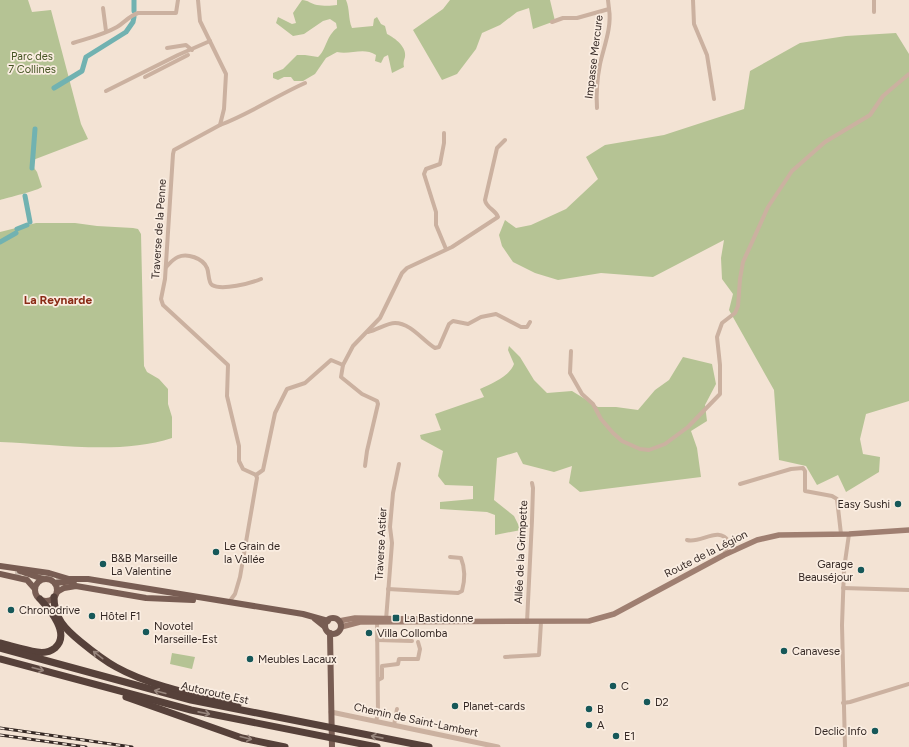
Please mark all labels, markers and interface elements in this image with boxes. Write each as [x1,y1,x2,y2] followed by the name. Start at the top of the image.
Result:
[582,14,606,100] street label: Impasse Mercure
[8,50,56,76] park label: Parc des 7 Collines
[149,178,169,280] street label: Traverse de la Penne
[24,293,92,307] district label: La Reynarde
[838,498,890,511] place label: Easy Sushi
[893,499,903,509] marker: Easy Sushi
[512,500,530,604] street label: Allée de la Grimpette
[373,507,389,581] street label: Traverse Astier
[662,527,750,581] street label: Route de la Légion
[224,540,280,566] place label: Le Grain de la Vallée
[211,547,221,557] marker: Le Grain de la Vallée
[111,552,177,578] place label: B&B Marseille La Valentine
[798,558,853,584] place label: Garage Beauséjour
[98,559,108,569] marker: B&B Marseille La Valentine
[856,565,866,575] marker: Garage Beauséjour
[19,604,80,617] place label: Chronodrive
[6,605,16,615] marker: Chronodrive
[100,610,140,623] place label: Hôtel F1
[87,611,97,621] marker: Hôtel F1
[404,612,473,625] place label: La Bastidonne
[391,613,401,623] marker: La Bastidonne
[154,620,218,646] place label: Novotel Marseille-Est
[141,627,151,637] marker: Novotel Marseille-Est
[377,627,447,640] place label: Villa Collomba
[364,628,374,638] marker: Villa Collomba
[792,645,840,658] place label: Canavese
[779,646,789,656] marker: Canavese
[92,651,103,659] one-way arrow
[258,653,337,666] place label: Meubles Lacaux
[245,654,255,664] marker: Meubles Lacaux
[31,666,44,673] one-way arrow
[180,679,250,707] street label: Autoroute Est
[621,680,629,693] place label: C
[608,681,618,691] marker: C
[153,687,166,695] one-way arrow
[655,696,669,709] place label: D2
[642,697,652,707] marker: D2
[353,700,479,740] street label: Chemin de Saint-Lambert
[463,700,525,713] place label: Planet-cards
[450,701,460,711] marker: Planet-cards
[597,703,604,716] place label: B
[584,704,594,714] marker: B
[197,709,210,717] one-way arrow
[597,719,605,732] place label: A
[584,720,594,730] marker: A
[814,725,867,738] place label: Declic Info
[870,726,880,736] marker: Declic Info
[624,730,635,743] place label: E1
[611,731,621,741] marker: E1
[370,733,383,741] one-way arrow
[239,735,252,743] one-way arrow

